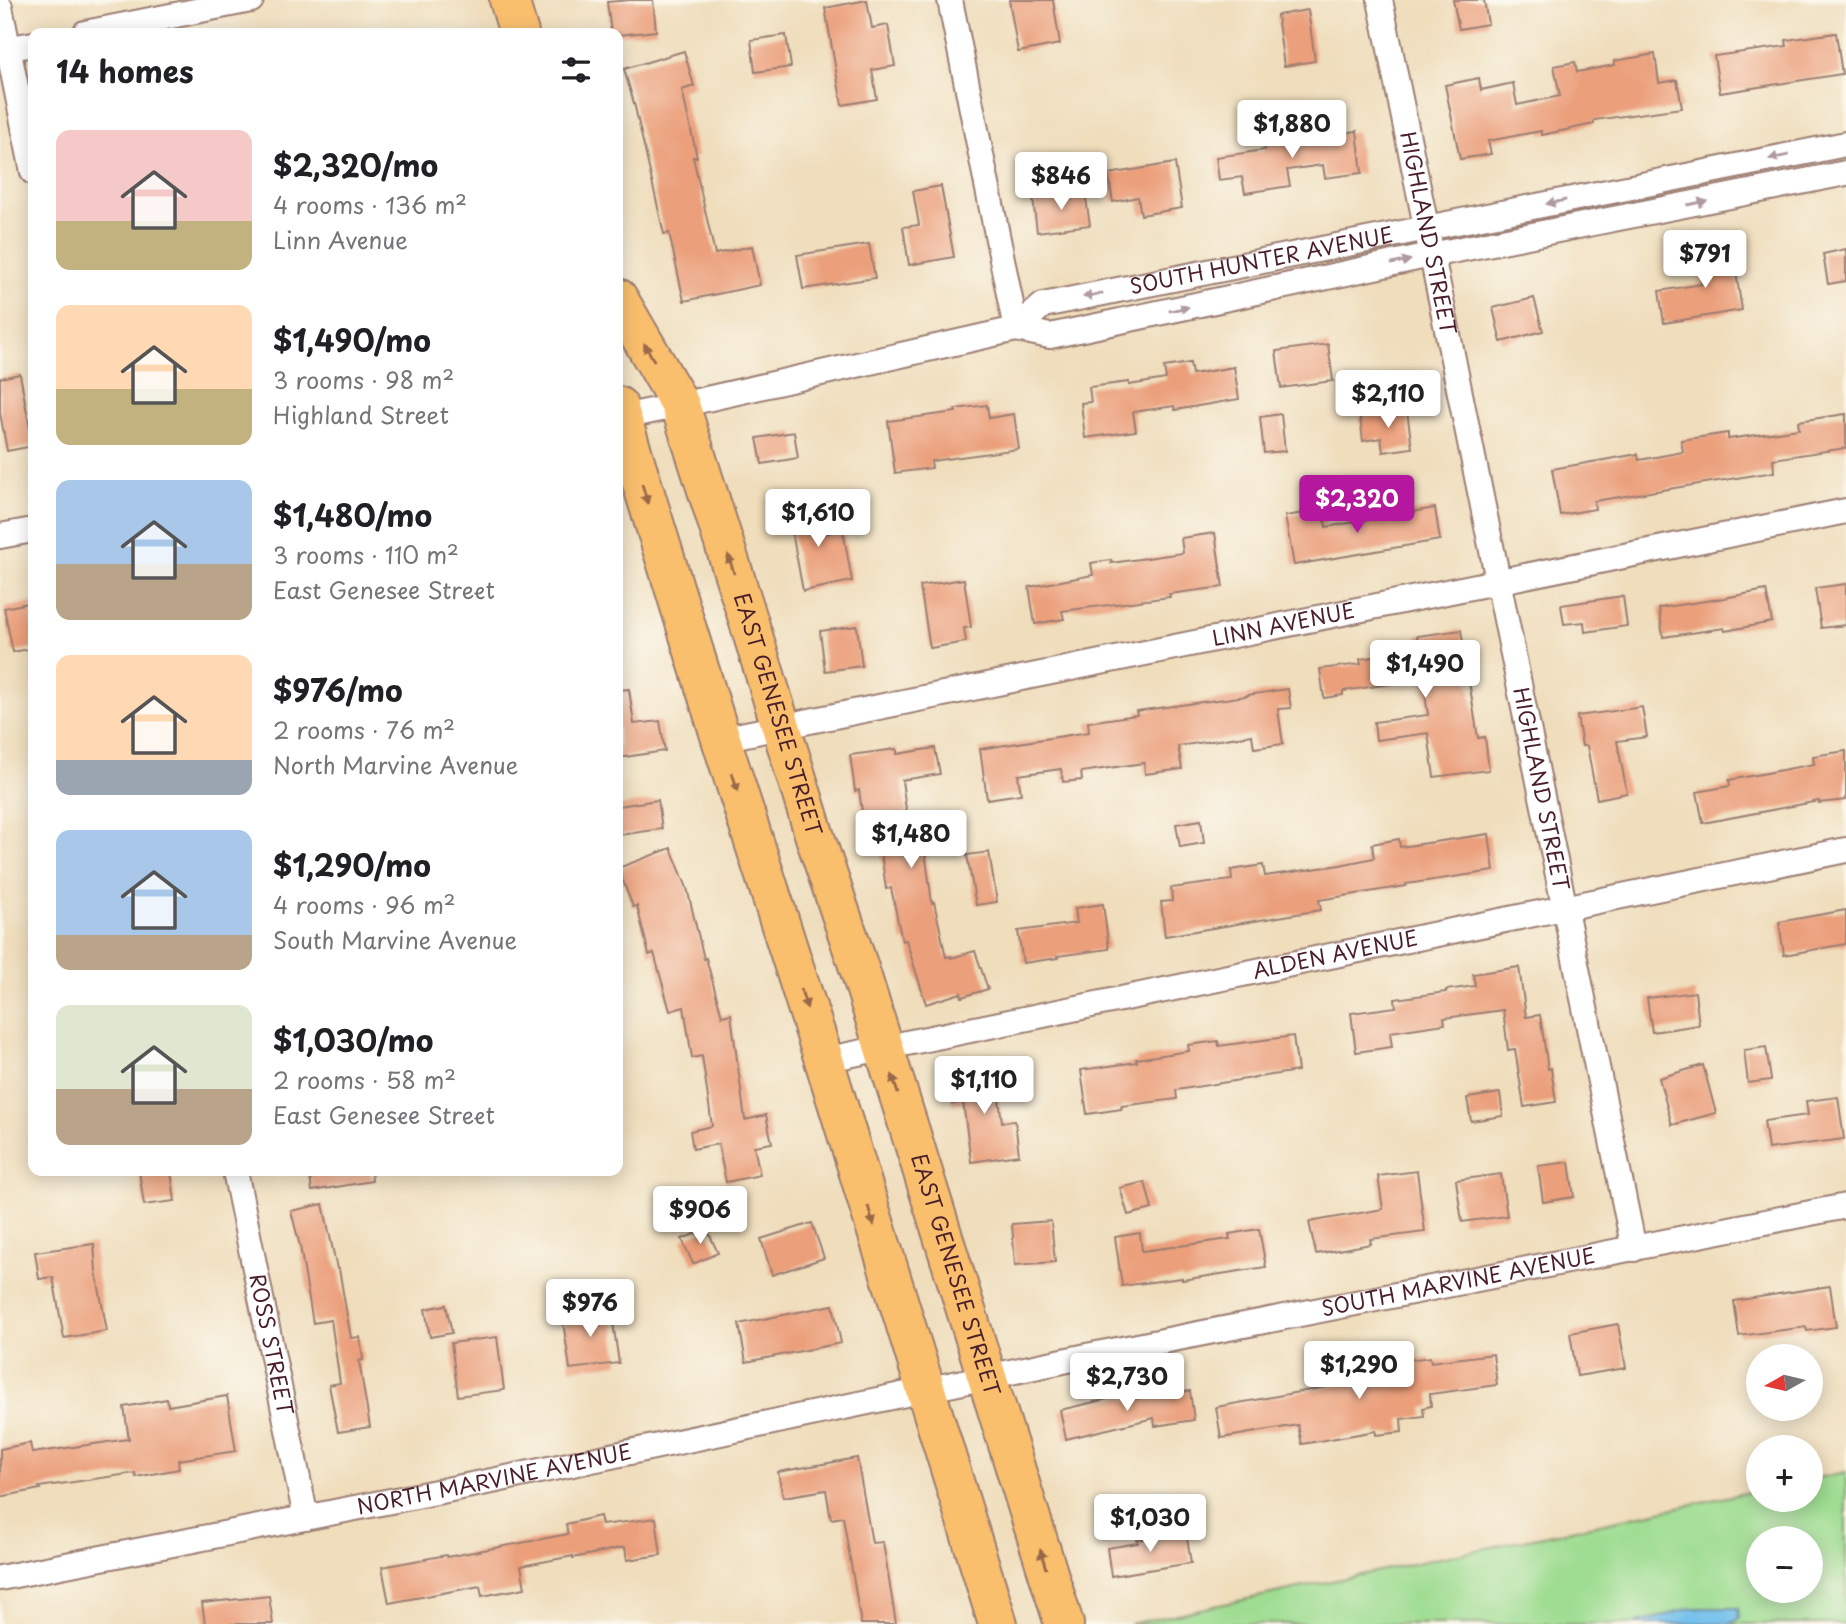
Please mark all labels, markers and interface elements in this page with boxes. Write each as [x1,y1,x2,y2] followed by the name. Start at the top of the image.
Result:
[56,48,194,93] text: 14 homes
[557,51,595,89] icon: filters
[1235,100,1349,160] pin: $1,880
[1253,105,1331,140] text: $1,880
[1393,128,1466,338] street label: HIGHLAND STREET
[273,142,438,187] text: $2,320/mo
[1020,152,1102,212] pin: $846
[1768,152,1790,163] one-way arrow
[1031,157,1091,192] text: $846
[112,158,196,242] icon: home
[273,187,467,222] text: 4 rooms · 136 m²
[1545,196,1567,207] one-way arrow
[1686,197,1708,208] one-way arrow
[1127,217,1396,301] street label: SOUTH HUNTER AVENUE
[273,222,408,257] text: Linn Avenue
[1664,230,1746,290] pin: $791
[1679,235,1731,270] text: $791
[1390,256,1412,267] one-way arrow
[1082,290,1104,301] one-way arrow
[1168,303,1190,314] one-way arrow
[273,317,431,362] text: $1,490/mo
[112,333,196,417] icon: home
[643,343,656,362] one-way arrow
[273,362,454,397] text: 3 rooms · 98 m²
[1331,370,1445,430] pin: $2,110
[1351,375,1425,410] text: $2,110
[273,397,449,432] text: Highland Street
[1300,476,1414,535] pin: $2,320
[1315,480,1399,515] text: $2,320
[641,484,651,505] one-way arrow
[761,490,875,549] pin: $1,610
[273,492,432,537] text: $1,480/mo
[781,494,855,529] text: $1,610
[112,508,196,592] icon: home
[273,537,459,572] text: 3 rooms · 110 m²
[725,553,736,574] one-way arrow
[273,572,495,607] text: East Genesee Street
[727,588,832,840] street label: EAST GENESEE STREET
[1209,593,1357,653] street label: LINN AVENUE
[1368,640,1482,700] pin: $1,490
[1386,645,1464,680] text: $1,490
[273,667,403,712] text: $976/mo
[112,683,196,767] icon: home
[1506,684,1579,894] street label: HIGHLAND STREET
[273,712,455,747] text: 2 rooms · 76 m²
[273,747,518,782] text: North Marvine Avenue
[730,772,741,793] one-way arrow
[854,810,968,870] pin: $1,480
[872,815,950,850] text: $1,480
[273,842,431,887] text: $1,290/mo
[112,858,196,942] icon: home
[273,887,456,922] text: 4 rooms · 96 m²
[1249,920,1420,986] street label: ALDEN AVENUE
[273,922,517,957] text: South Marvine Avenue
[799,988,810,1009] one-way arrow
[273,1017,434,1062] text: $1,030/mo
[112,1033,196,1117] icon: home
[927,1056,1041,1116] pin: $1,110
[951,1061,1017,1096] text: $1,110
[273,1062,456,1097] text: 2 rooms · 58 m²
[890,1074,900,1095] one-way arrow
[273,1097,495,1132] text: East Genesee Street
[904,1149,1010,1400] street label: EAST GENESEE STREET
[659,1186,741,1246] pin: $906
[669,1191,731,1226] text: $906
[867,1206,877,1227] one-way arrow
[1318,1238,1598,1323] street label: SOUTH MARVINE AVENUE
[242,1270,303,1418] street label: ROSS STREET
[549,1280,631,1339] pin: $976
[562,1284,618,1319] text: $976
[1302,1342,1416,1401] pin: $1,290
[1746,1344,1824,1421] north arrow
[1746,1344,1823,1603] map controls
[1320,1346,1398,1381] text: $1,290
[1070,1354,1184,1413] pin: $2,730
[1086,1358,1168,1393] text: $2,730
[354,1434,634,1521] street label: NORTH MARVINE AVENUE
[1746,1435,1823,1512] button: +
[1093,1494,1207,1554] pin: $1,030
[1110,1499,1190,1534] text: $1,030
[1746,1526,1823,1603] button: −
[1038,1548,1048,1569] one-way arrow

